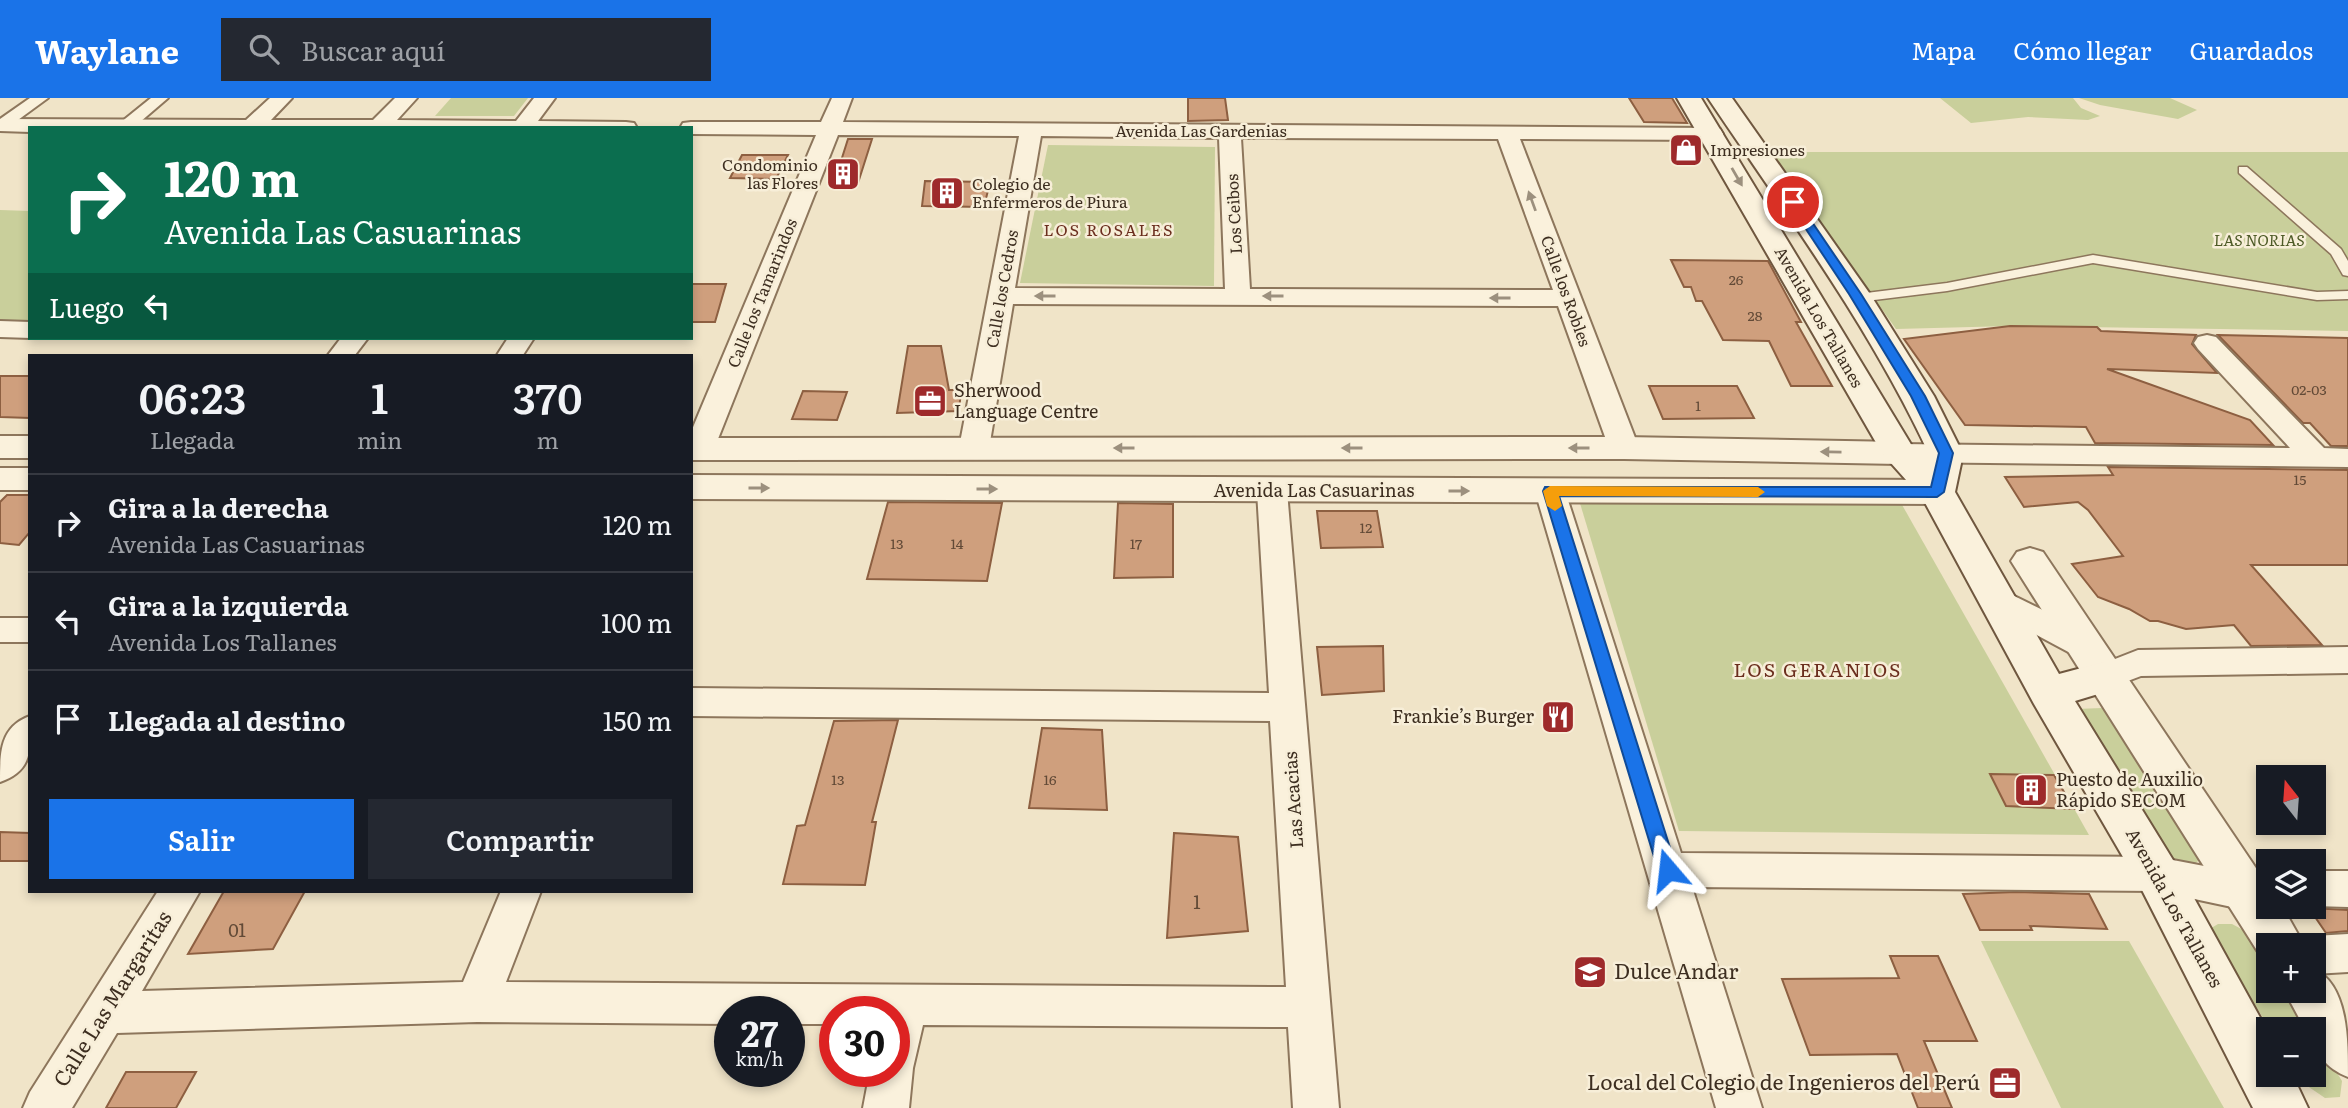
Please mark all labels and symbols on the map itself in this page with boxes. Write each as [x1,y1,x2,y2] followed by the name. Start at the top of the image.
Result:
[1115,118,1287,142] street label: Avenida Las Gardenias
[1667,131,1705,169] shop icon: Impresiones
[1710,137,1805,161] place label: Impresiones
[722,152,818,194] place label: Condominio las Flores
[824,155,862,193] building icon: Condominio las Flores
[1731,168,1743,187] one-way arrow
[972,171,1128,213] place label: Colegio de Enfermeros de Piura
[1763,172,1823,232] pin
[1219,173,1247,255] street label: Los Ceibos
[928,174,966,212] building icon: Colegio de Enfermeros de Piura
[1527,190,1538,211] one-way arrow
[720,214,802,371] street label: Calle los Tamarindos
[1043,217,1175,241] district label: LOS ROSALES
[2214,227,2304,251] park label: LAS NORIAS
[979,228,1023,350] street label: Calle los Cedros
[1536,232,1598,349] street label: Calle los Robles
[1770,242,1870,391] street label: Avenida Los Tallanes
[1729,269,1744,289] house number: 26
[1034,290,1056,302] one-way arrow
[1261,290,1283,302] one-way arrow
[1489,292,1511,304] one-way arrow
[1748,305,1763,325] house number: 28
[954,376,1098,424] place label: Sherwood Language Centre
[2291,379,2327,399] house number: 02-03
[911,382,949,420] office icon: Sherwood Language Centre
[1695,395,1701,415] house number: 1
[1113,442,1135,454] one-way arrow
[1340,442,1362,454] one-way arrow
[1568,442,1590,454] one-way arrow
[1820,446,1842,457] one-way arrow
[2294,469,2306,489] house number: 15
[1214,476,1414,503] street label: Avenida Las Casuarinas
[749,482,771,494] one-way arrow
[976,484,998,495] one-way arrow
[1449,485,1471,497] one-way arrow
[1360,517,1372,537] house number: 12
[890,533,904,553] house number: 13
[951,533,964,553] house number: 14
[1130,533,1142,553] house number: 17
[1734,655,1902,683] district label: LOS GERANIOS
[1539,698,1577,736] restaurant icon: Frankie’s Burger
[1392,702,1534,729] place label: Frankie’s Burger
[1276,751,1309,849] street label: Las Acacias
[2056,765,2203,813] place label: Puesto de Auxilio Rápido SECOM
[2256,765,2326,835] north arrow
[831,769,845,789] house number: 13
[1043,769,1057,789] house number: 16
[2012,771,2050,809] building icon: Puesto de Auxilio Rápido SECOM
[2120,822,2231,992] street label: Avenida Los Tallanes
[1631,833,1705,907] position arrow
[1193,888,1201,915] house number: 1
[44,904,178,1092] street label: Calle Las Margaritas
[228,916,246,943] house number: 01
[1571,953,1609,991] school or university icon: Dulce Andar
[1614,954,1738,985] place label: Dulce Andar
[819,996,910,1087] speed limit sign: 30
[1986,1064,2024,1102] office icon: Local del Colegio de Ingenieros del Perú
[1587,1065,1980,1096] place label: Local del Colegio de Ingenieros del Perú

